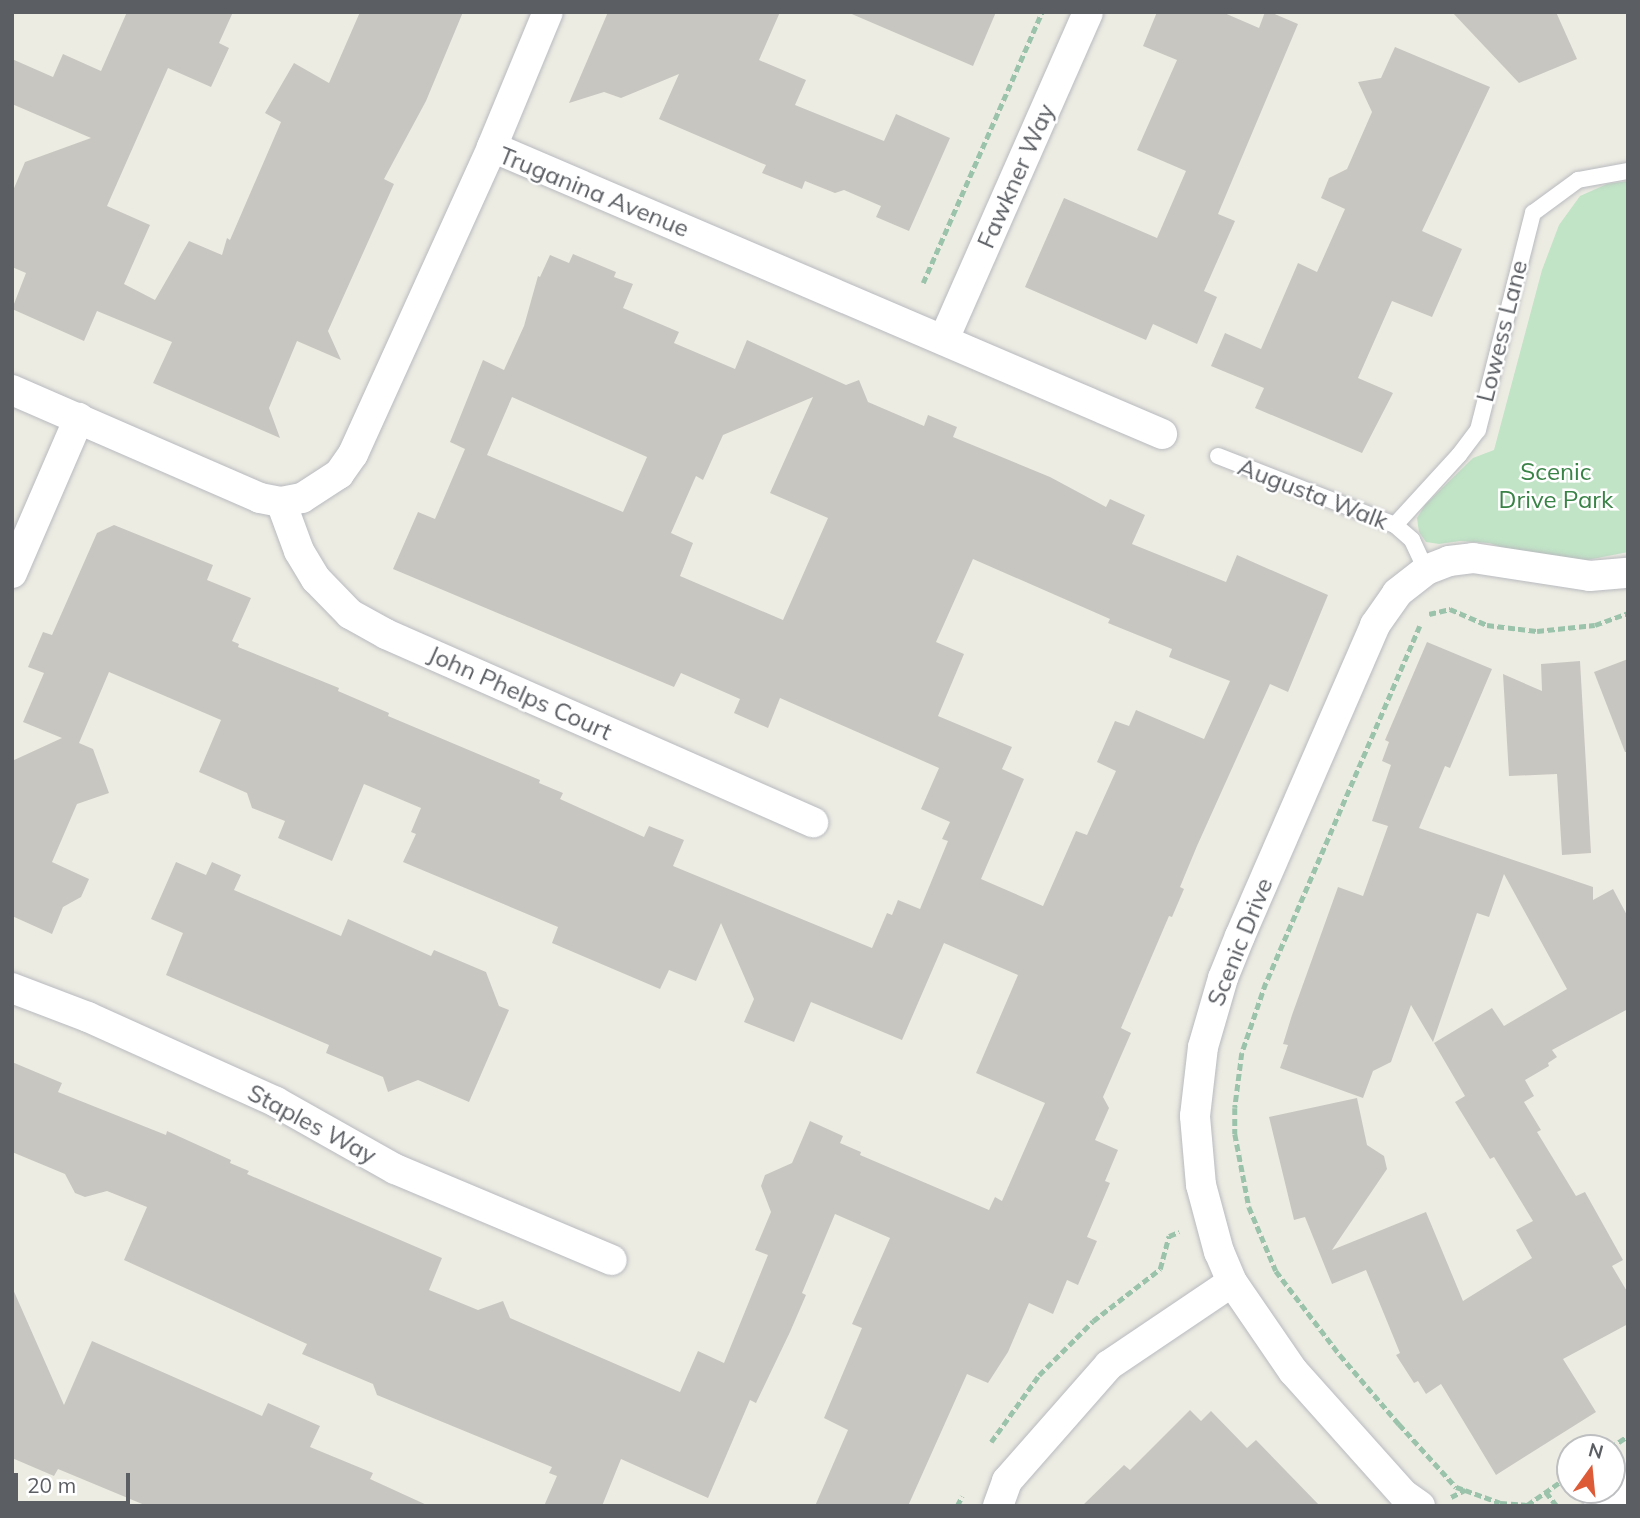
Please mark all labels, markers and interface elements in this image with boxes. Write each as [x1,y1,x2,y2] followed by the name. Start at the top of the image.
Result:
[971,99,1061,253] street label: Fawkner Way
[495,141,693,243] street label: Truganina Avenue
[1471,257,1533,405] street label: Lowess Lane
[1234,452,1392,536] street label: Augusta Walk
[1499,458,1613,514] park label: Scenic Drive Park
[424,640,616,746] street label: John Phelps Court
[1201,874,1279,1010] street label: Scenic Drive
[243,1078,381,1170] street label: Staples Way
[1556,1434,1626,1504] north arrow
[1586,1437,1606,1464] text: N
[18,1458,133,1502] scale bar
[27,1472,76,1498] text: 20 m

